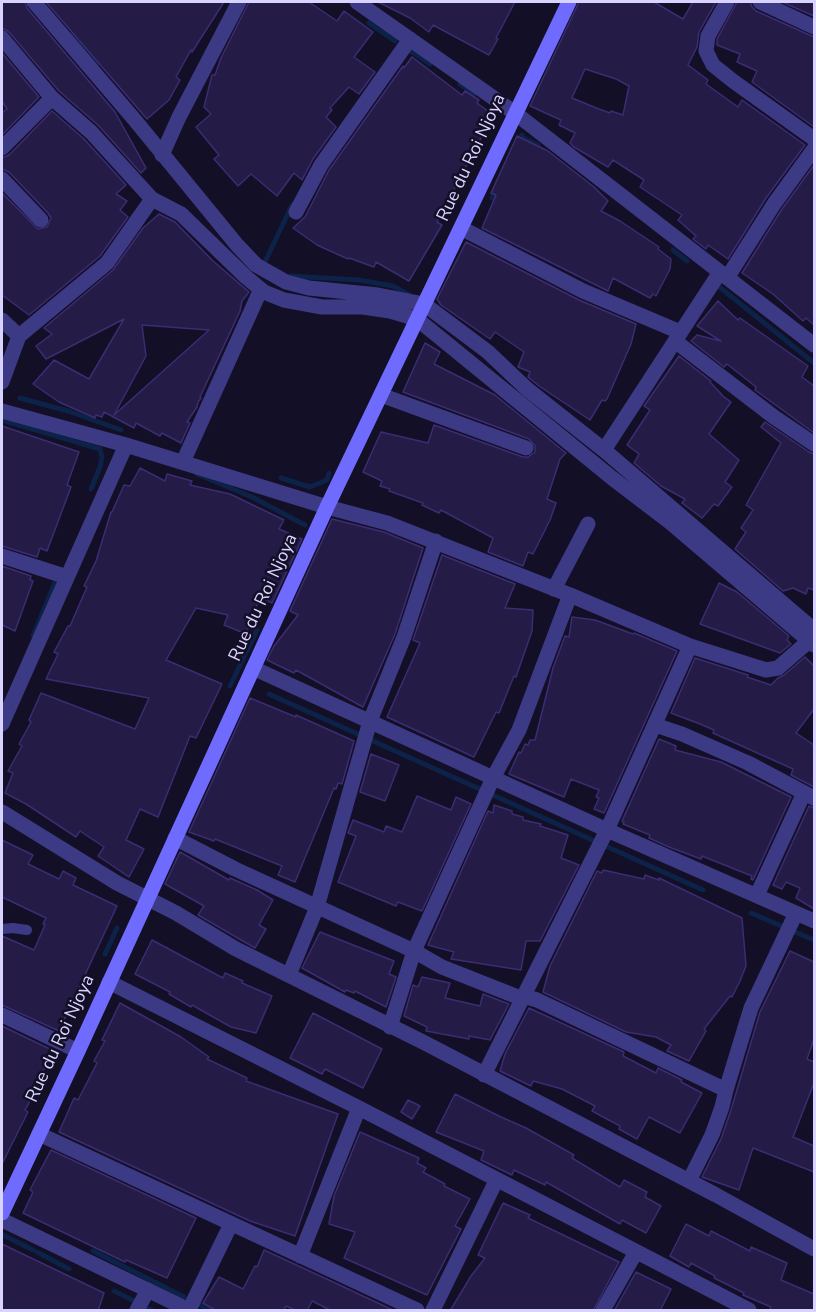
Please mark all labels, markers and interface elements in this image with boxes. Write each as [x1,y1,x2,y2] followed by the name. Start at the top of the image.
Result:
[433,91,511,225] street label: Rue du Roi Njoya
[225,531,303,665] street label: Rue du Roi Njoya
[22,972,100,1106] street label: Rue du Roi Njoya

